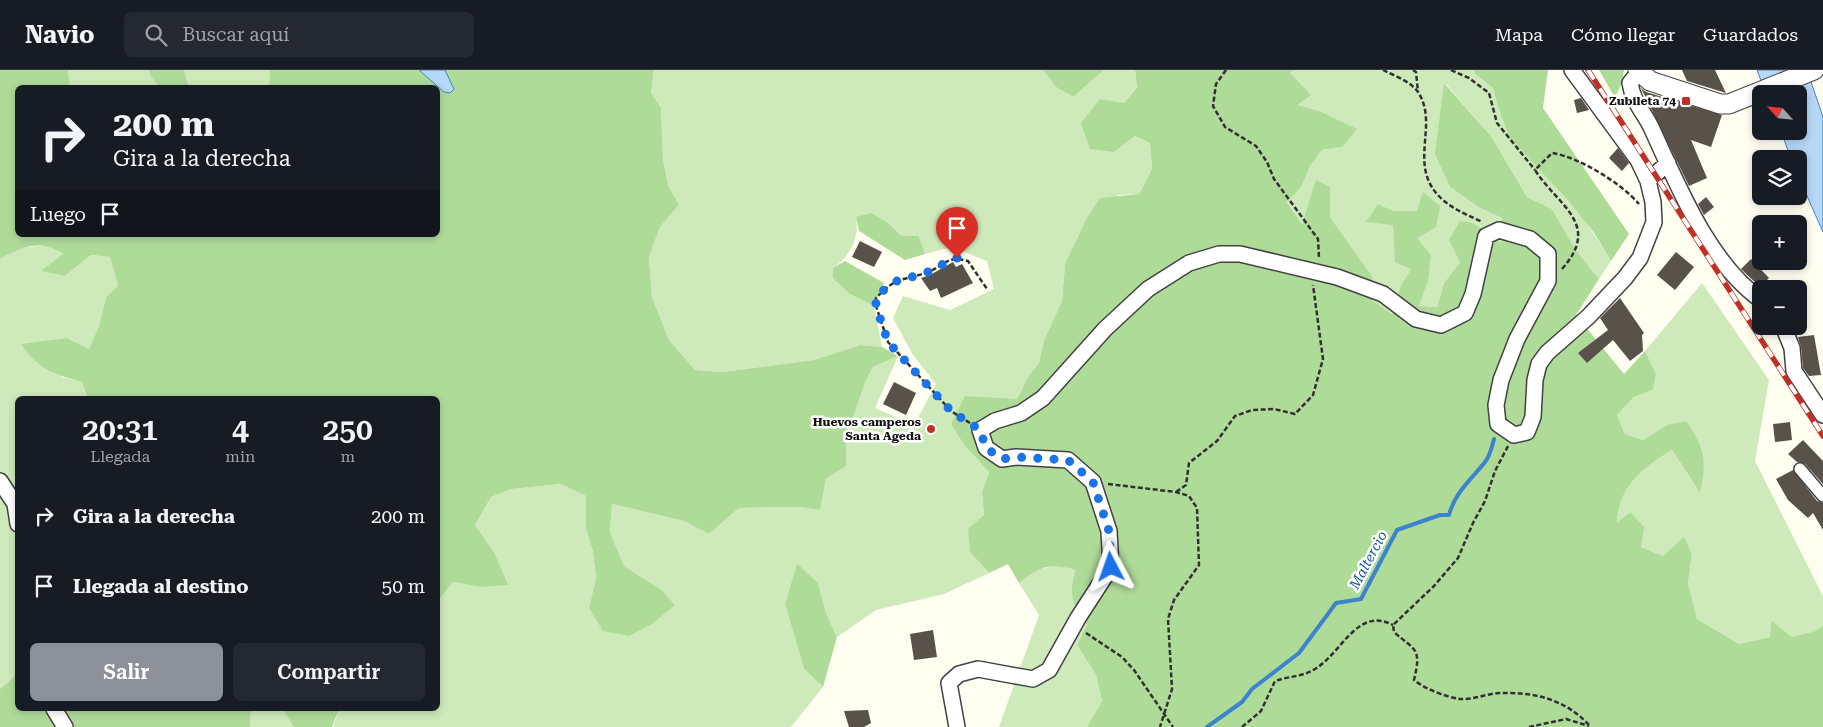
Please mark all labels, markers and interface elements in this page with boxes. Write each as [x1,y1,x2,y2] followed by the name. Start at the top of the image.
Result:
[124,12,474,57] search box
[25,21,94,49] text: Navio
[142,21,170,49] icon: search
[182,23,289,46] text: Buscar aquí
[1495,24,1543,45] text: Mapa
[1571,24,1675,45] text: Cómo llegar
[1703,24,1798,45] text: Guardados
[1752,85,1808,140] north arrow
[1752,85,1807,335] map controls
[1609,94,1676,108] place label: Zubileta 74
[1680,95,1692,107] marker: Zubileta 74
[113,104,214,145] text: 200 m
[30,105,95,170] icon: right
[113,146,291,171] text: Gira a la derecha
[1752,150,1807,205] button: layers
[96,200,124,228] icon: arrive
[30,203,86,226] text: Luego
[936,207,978,258] pin
[943,214,971,242] icon: arrive
[1752,215,1807,270] button: +
[1752,280,1807,335] button: −
[82,412,158,447] text: 20:31
[232,412,249,447] text: 4
[322,412,373,447] text: 250
[813,415,921,443] place label: Huevos camperos Santa Ageda
[925,423,937,435] marker: Huevos camperos Santa Ageda
[90,447,150,466] text: Llegada
[225,447,255,466] text: min
[340,447,355,466] text: m
[30,502,58,530] icon: right
[73,505,235,528] text: Gira a la derecha
[371,505,425,528] text: 200 m
[1346,528,1390,593] water label: Maltercio
[1084,540,1136,592] position arrow
[30,572,58,600] icon: arrive
[73,575,249,598] text: Llegada al destino
[382,575,425,598] text: 50 m
[30,643,223,701] button: Salir
[233,643,425,701] button: Compartir

